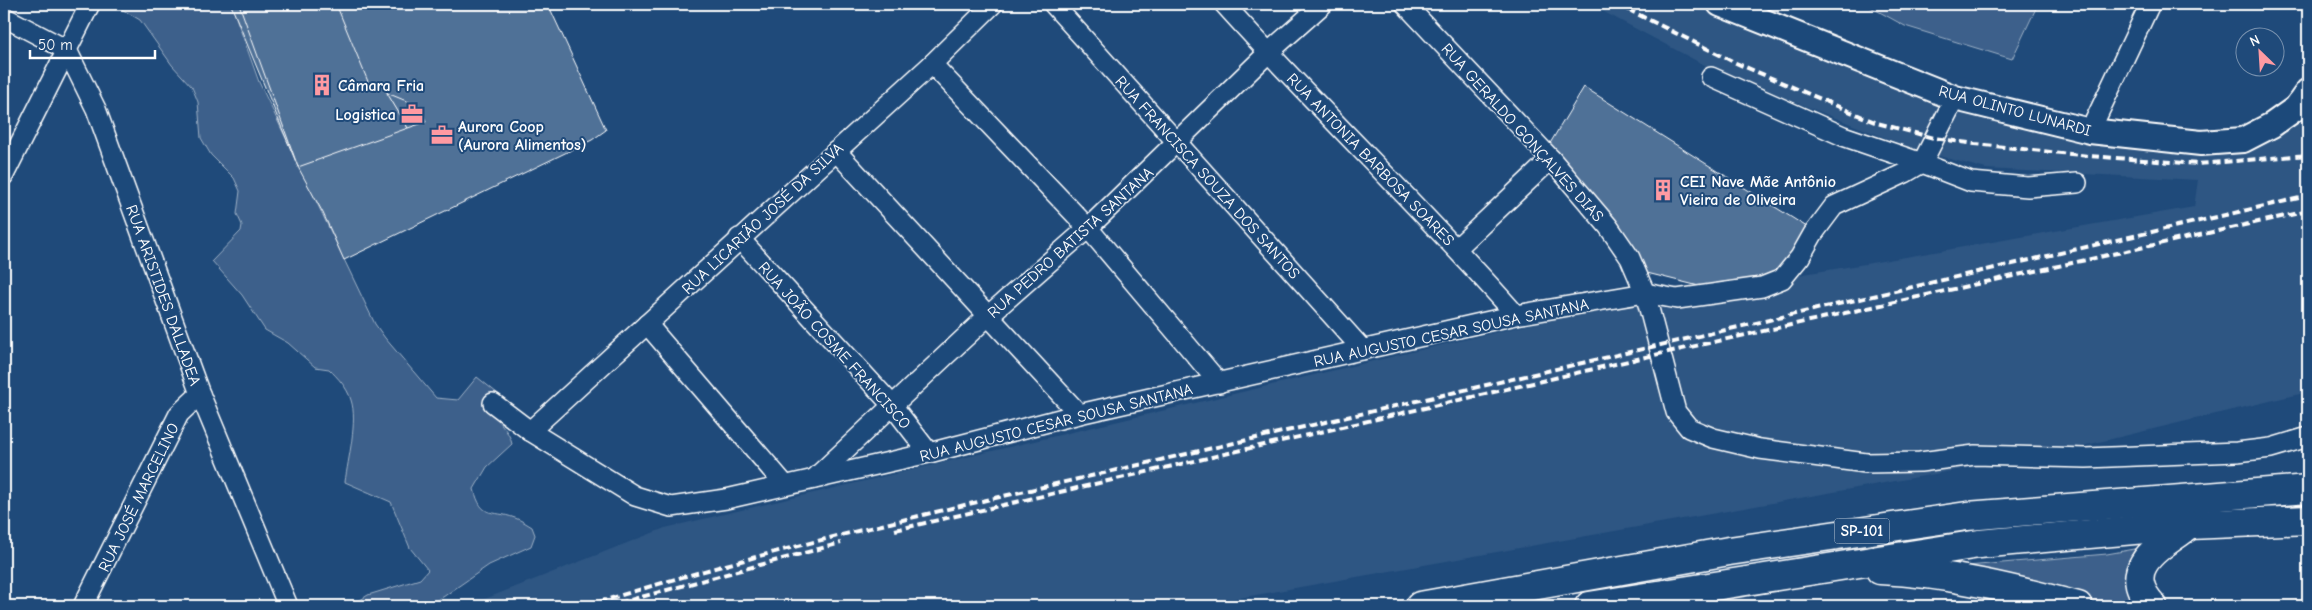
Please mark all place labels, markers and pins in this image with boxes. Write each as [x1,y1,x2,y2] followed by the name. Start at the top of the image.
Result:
[309,72,335,98] building icon: Câmara Fria
[338,77,424,95] place label: Câmara Fria
[399,101,425,127] office icon: Logistica
[335,106,396,124] place label: Logistica
[458,118,587,154] place label: Aurora Coop (Aurora Alimentos)
[429,122,455,148] office icon: Aurora Coop (Aurora Alimentos)
[1680,173,1836,209] place label: CEI Nave Mãe Antônio Vieira de Oliveira
[1650,177,1676,203] building icon: CEI Nave Mãe Antônio Vieira de Oliveira

